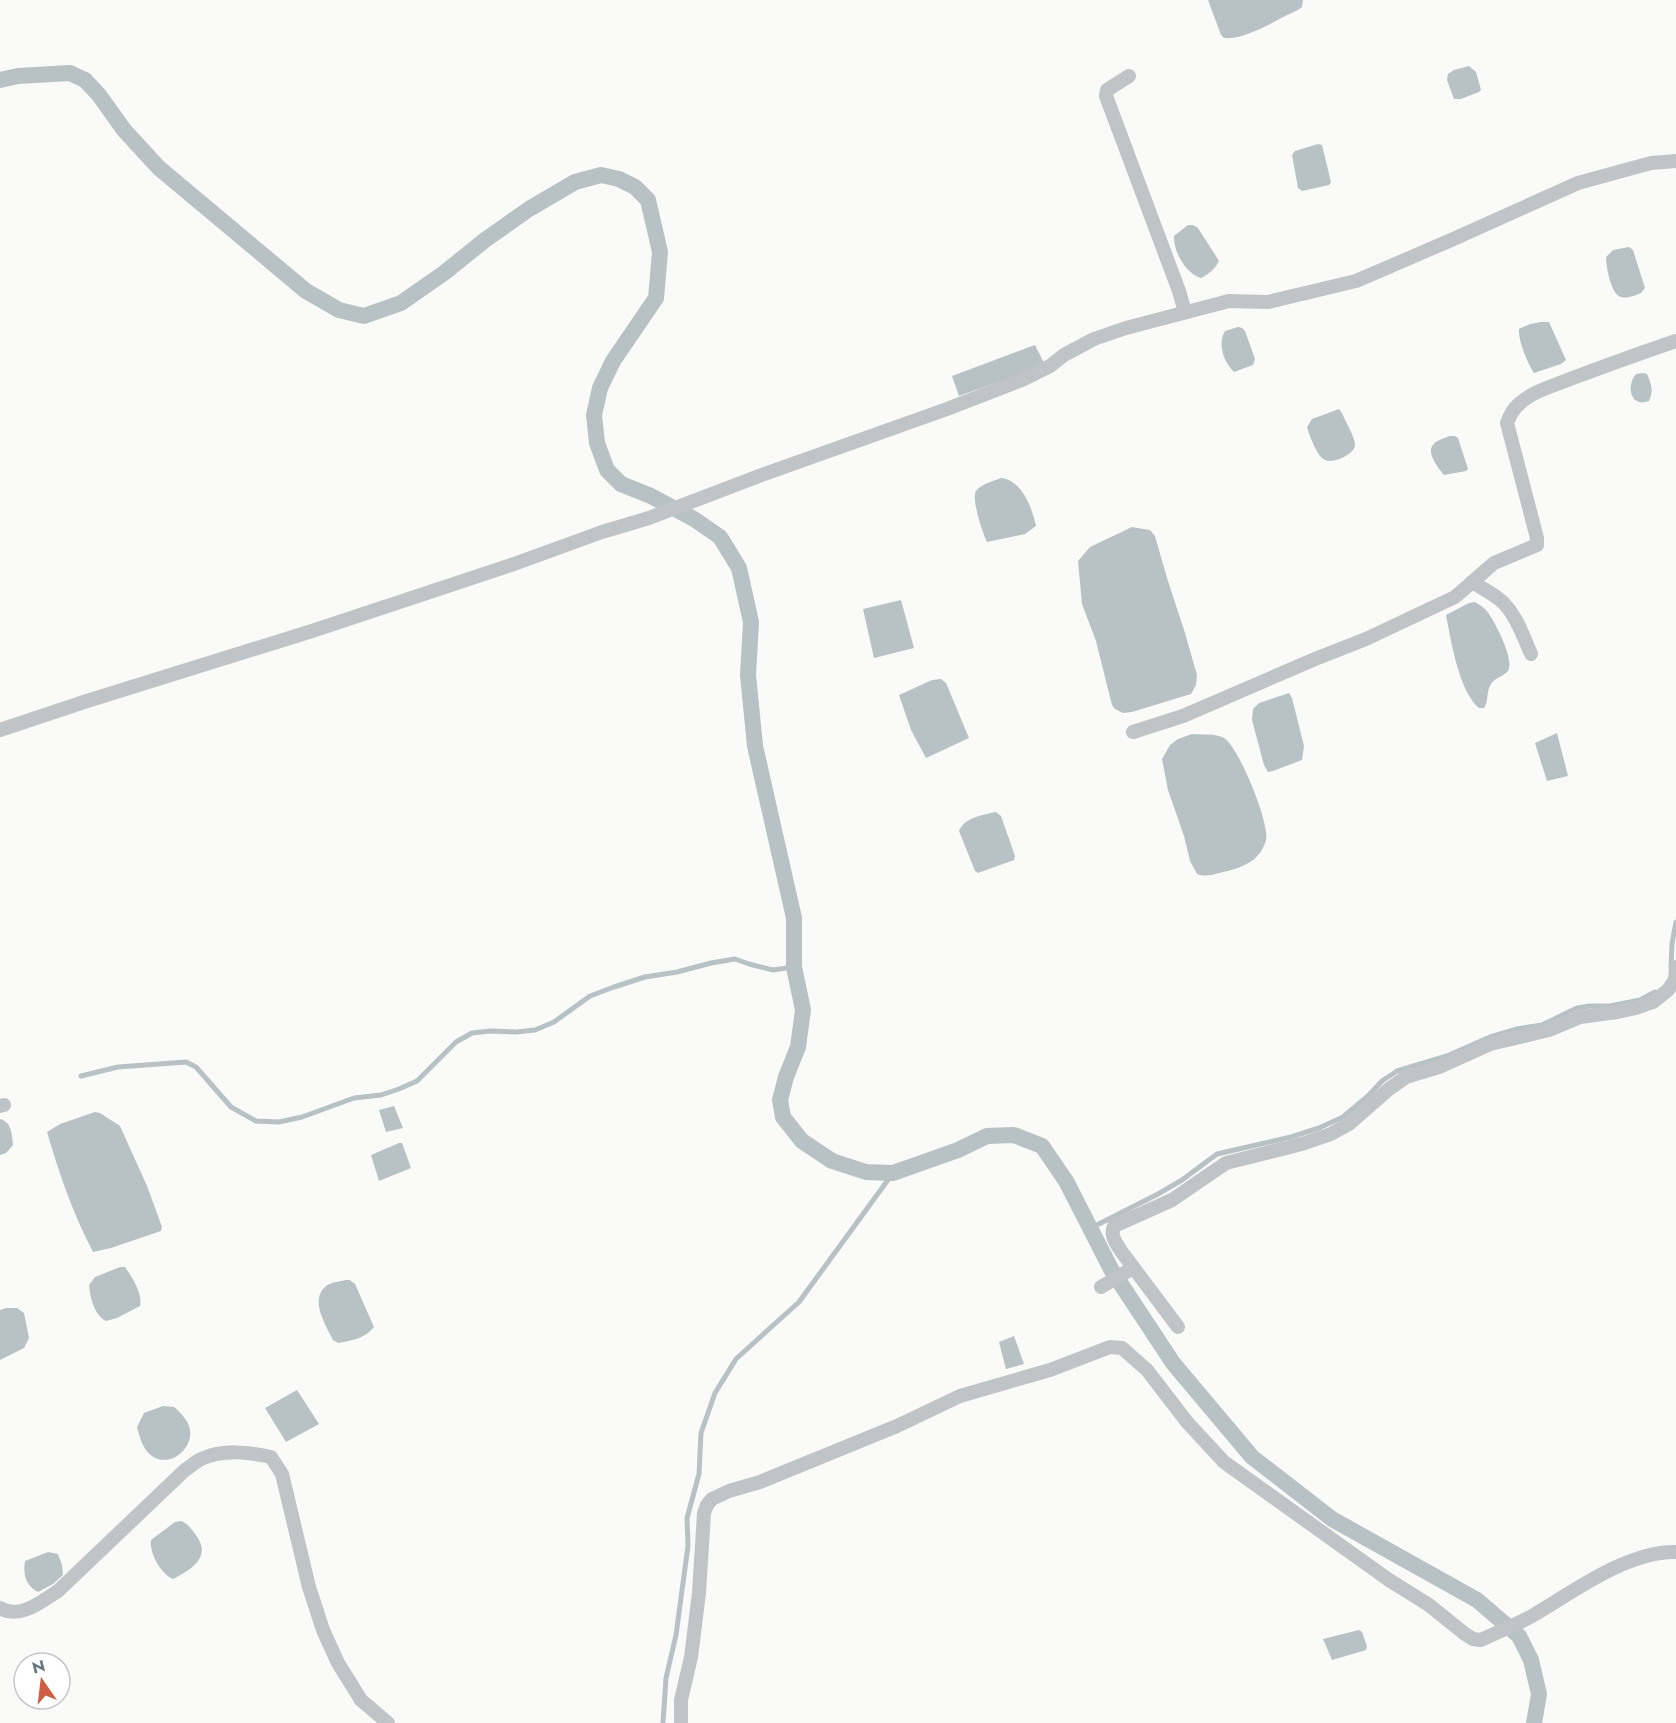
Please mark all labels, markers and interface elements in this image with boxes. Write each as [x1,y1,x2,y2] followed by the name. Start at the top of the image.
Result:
[12,1651,72,1711] north arrow
[30,1654,47,1680] text: N

